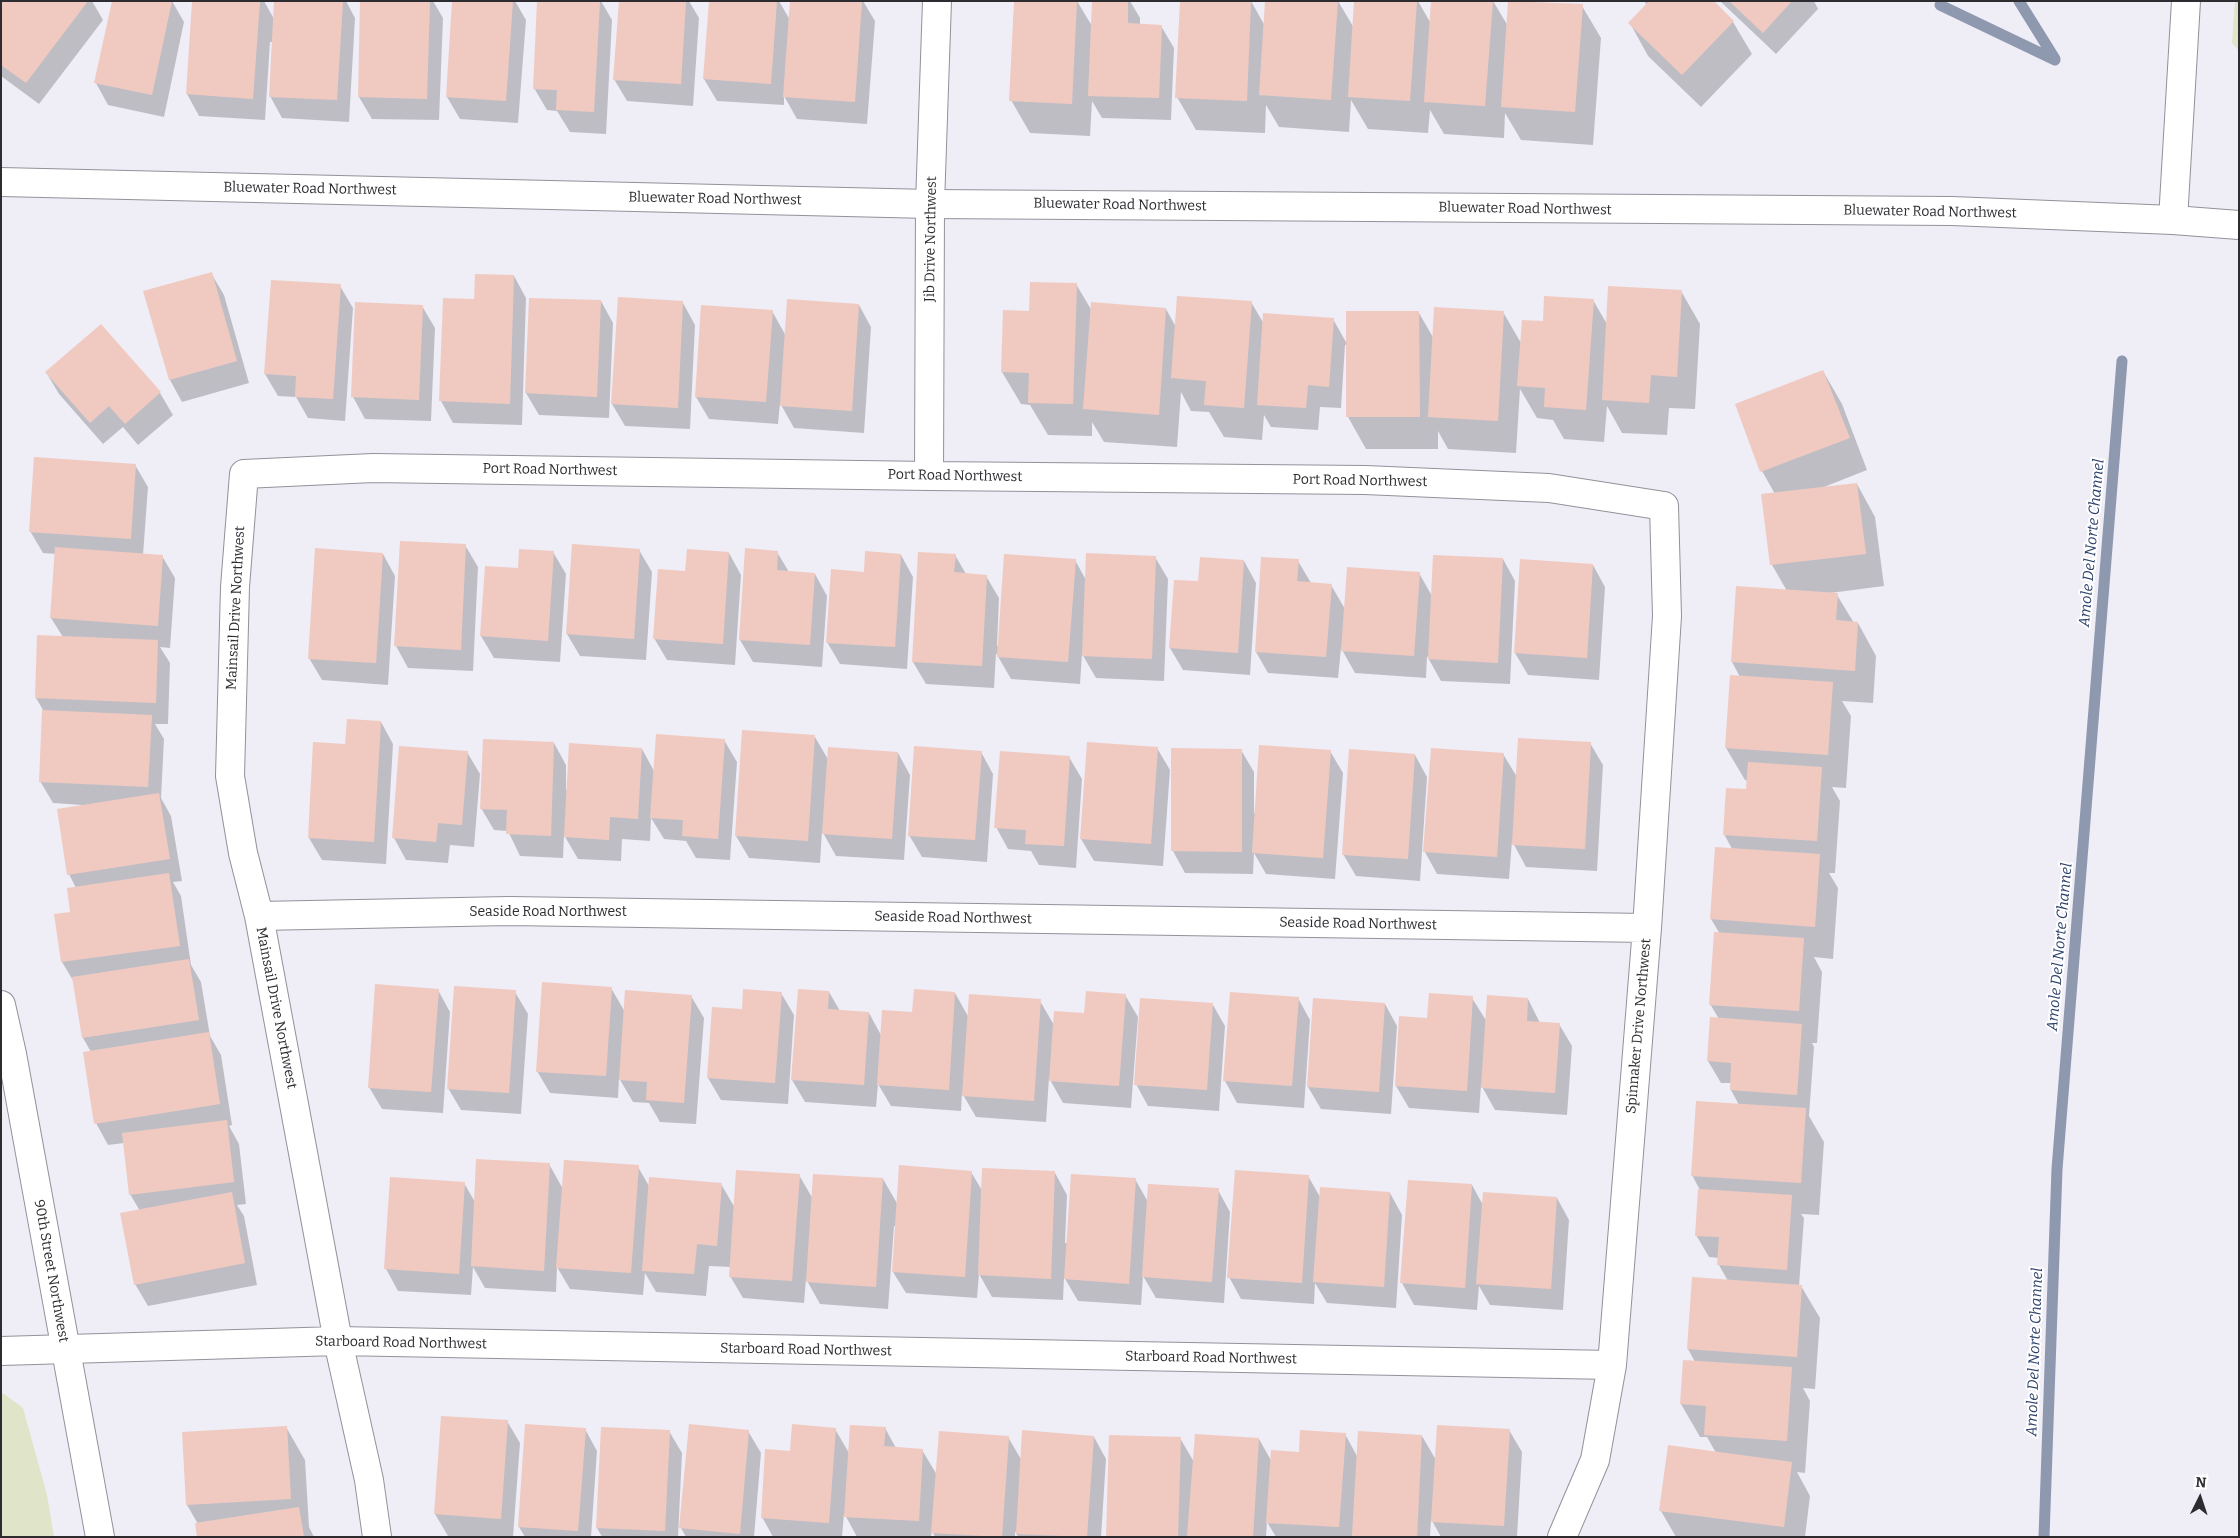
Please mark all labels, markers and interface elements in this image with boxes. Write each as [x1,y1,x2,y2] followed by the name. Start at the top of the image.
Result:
[922,176,940,302] street label: Jib Drive Northwest
[223,179,397,199] street label: Bluewater Road Northwest
[628,189,802,209] street label: Bluewater Road Northwest
[1033,195,1207,215] street label: Bluewater Road Northwest
[1438,199,1612,219] street label: Bluewater Road Northwest
[1843,202,2017,222] street label: Bluewater Road Northwest
[2076,458,2108,628] water label: Amole Del Norte Channel
[483,460,617,480] street label: Port Road Northwest
[888,466,1022,486] street label: Port Road Northwest
[1293,471,1427,491] street label: Port Road Northwest
[223,526,249,690] street label: Mainsail Drive Northwest
[2044,862,2076,1032] water label: Amole Del Norte Channel
[469,904,627,920] street label: Seaside Road Northwest
[874,908,1032,928] street label: Seaside Road Northwest
[1279,914,1437,934] street label: Seaside Road Northwest
[252,926,300,1090] street label: Mainsail Drive Northwest
[1623,938,1655,1114] street label: Spinnaker Drive Northwest
[30,1198,72,1344] street label: 90th Street Northwest
[2023,1267,2047,1437] water label: Amole Del Norte Channel
[315,1333,487,1353] street label: Starboard Road Northwest
[720,1340,892,1360] street label: Starboard Road Northwest
[1125,1348,1297,1368] street label: Starboard Road Northwest
[2175,1473,2225,1523] north arrow
[2195,1474,2207,1491] text: N

